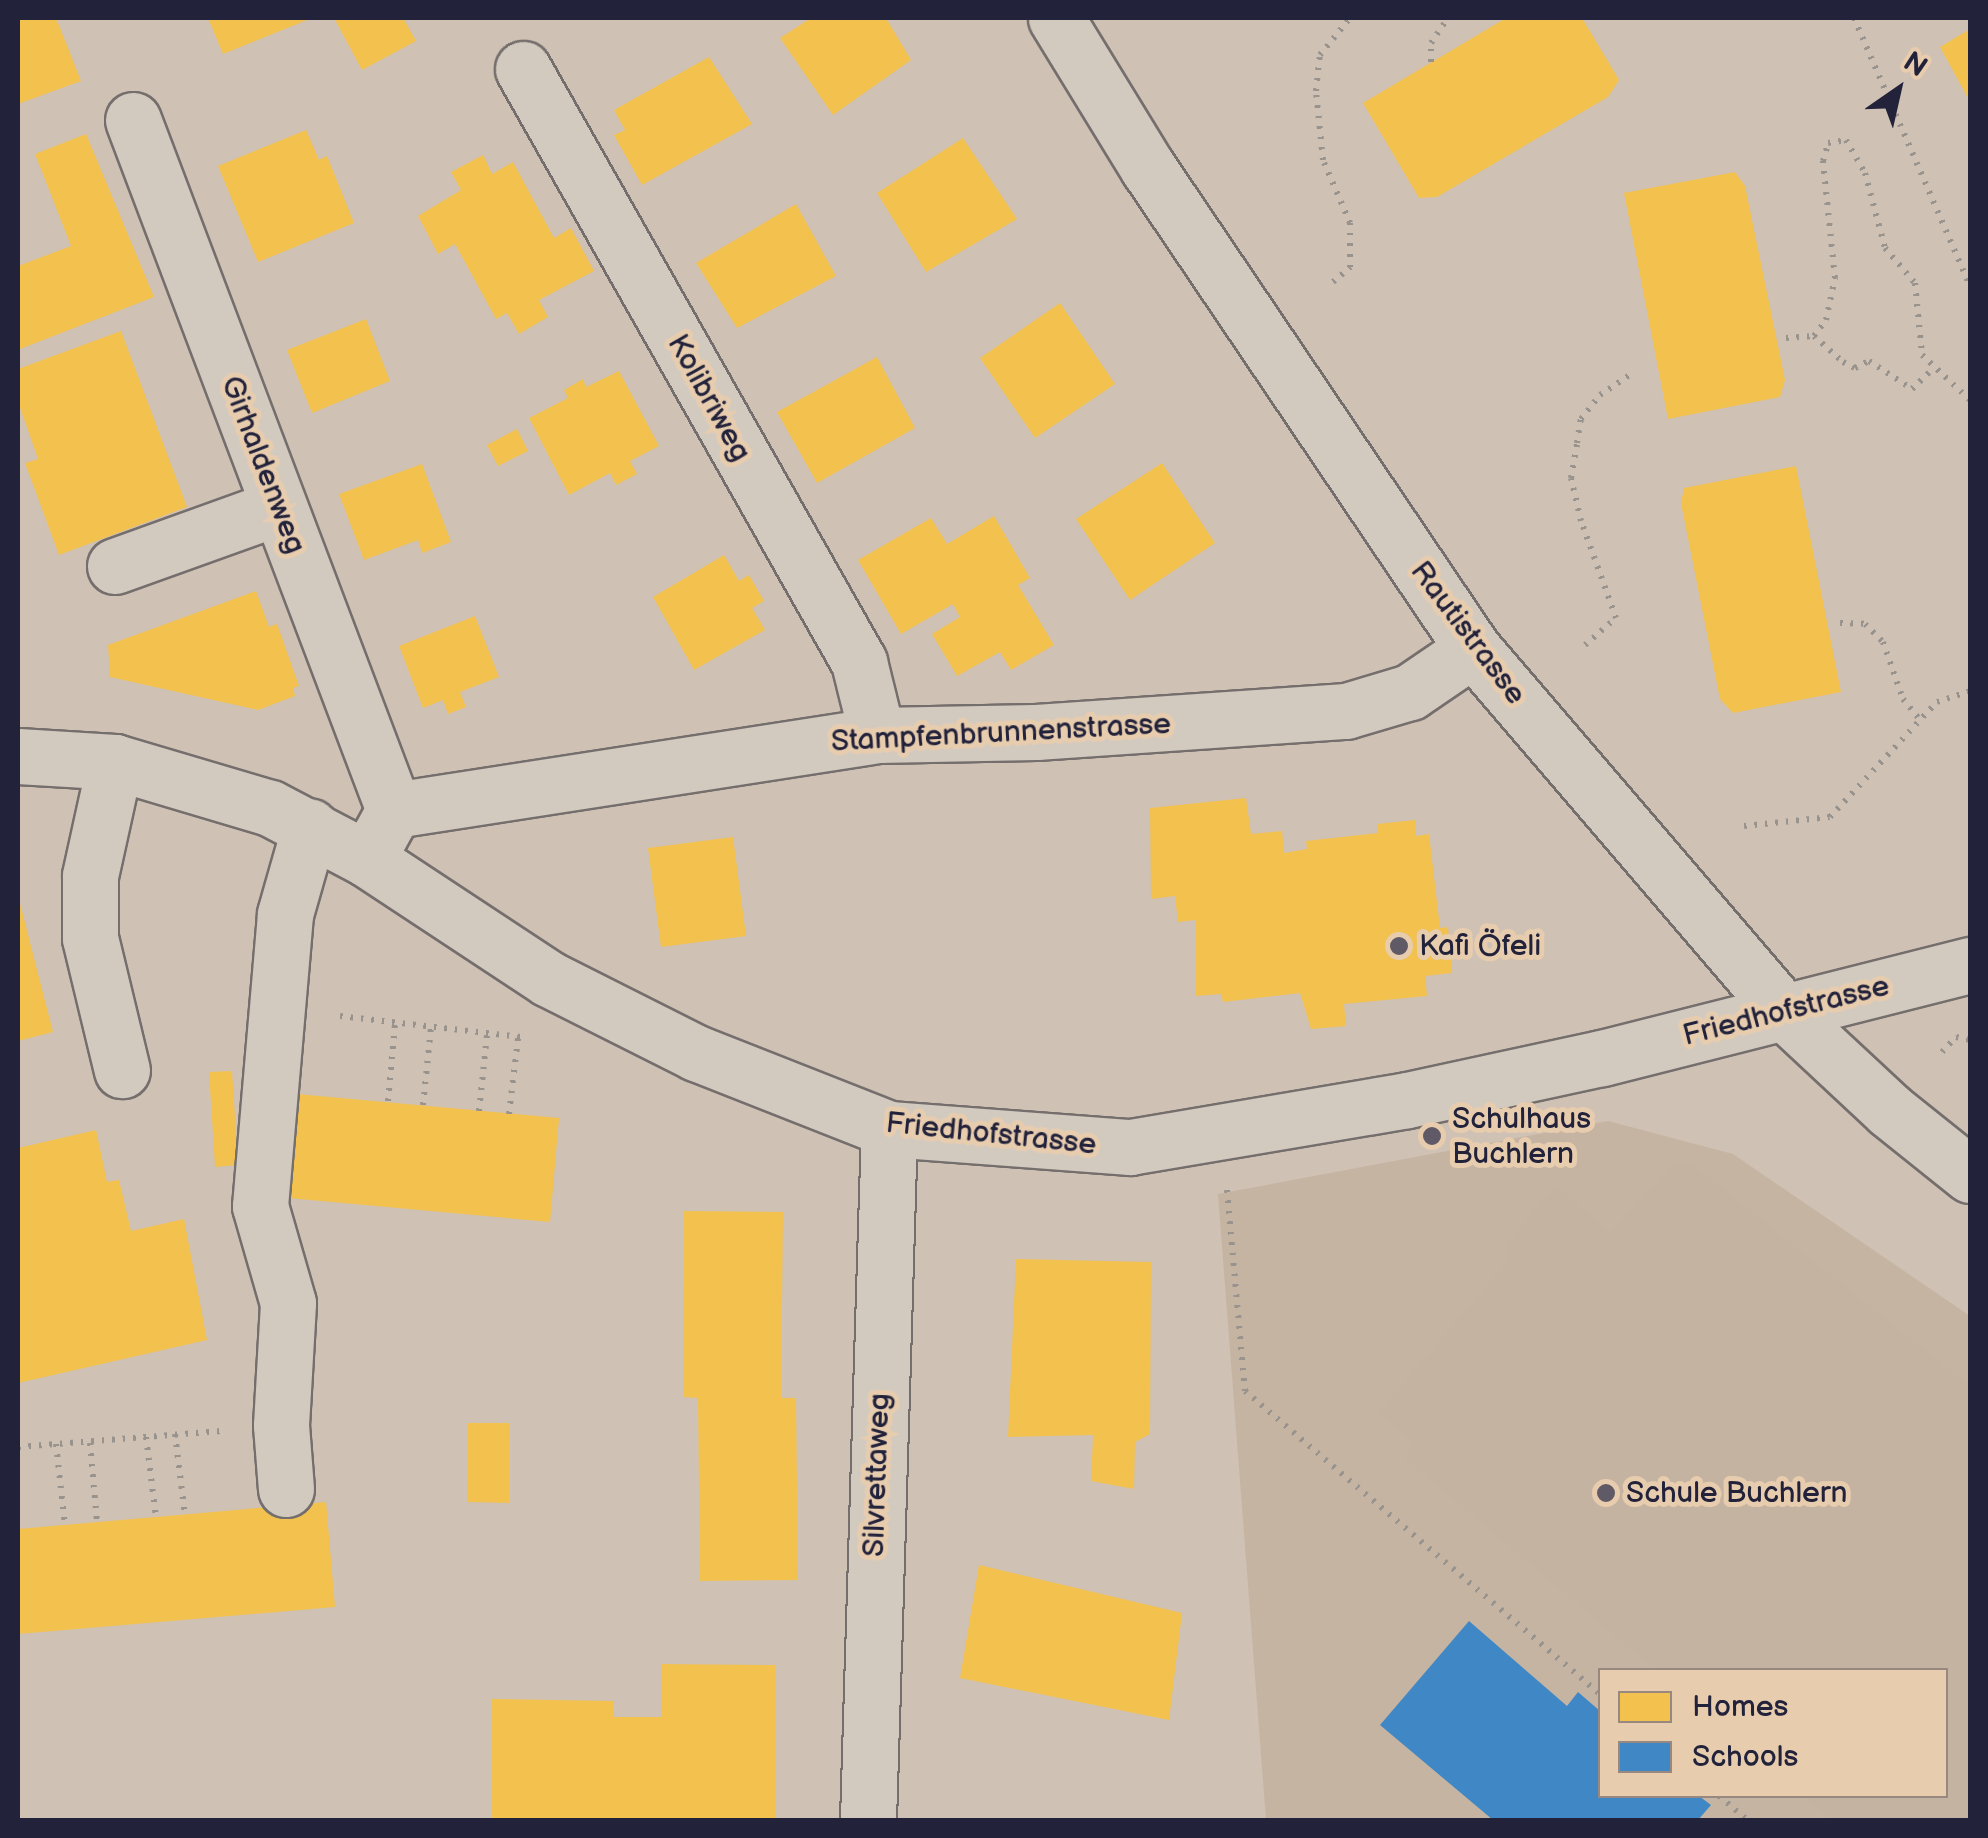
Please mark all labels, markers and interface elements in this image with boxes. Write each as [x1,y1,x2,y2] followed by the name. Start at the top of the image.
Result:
[1848,40,1948,140] north arrow
[1897,45,1933,84] text: N
[659,328,759,468] street label: Kolibriweg
[213,371,313,559] street label: Girhaldenweg
[1402,554,1534,712] street label: Rautistrasse
[830,706,1172,760] street label: Stampfenbrunnenstrasse
[1419,928,1541,964] place label: Kafi Öfeli
[1388,935,1410,957] marker: Kafi Öfeli
[1679,968,1893,1054] street label: Friedhofstrasse
[1452,1101,1591,1172] place label: Schulhaus Buchlern
[884,1105,1098,1163] street label: Friedhofstrasse
[1421,1125,1443,1147] marker: Schulhaus Buchlern
[856,1393,898,1557] street label: Silvrettaweg
[1626,1475,1847,1511] place label: Schule Buchlern
[1595,1482,1617,1504] marker: Schule Buchlern
[1598,1668,1948,1798] legend
[1692,1689,1788,1725] text: Homes
[1692,1739,1798,1775] text: Schools

